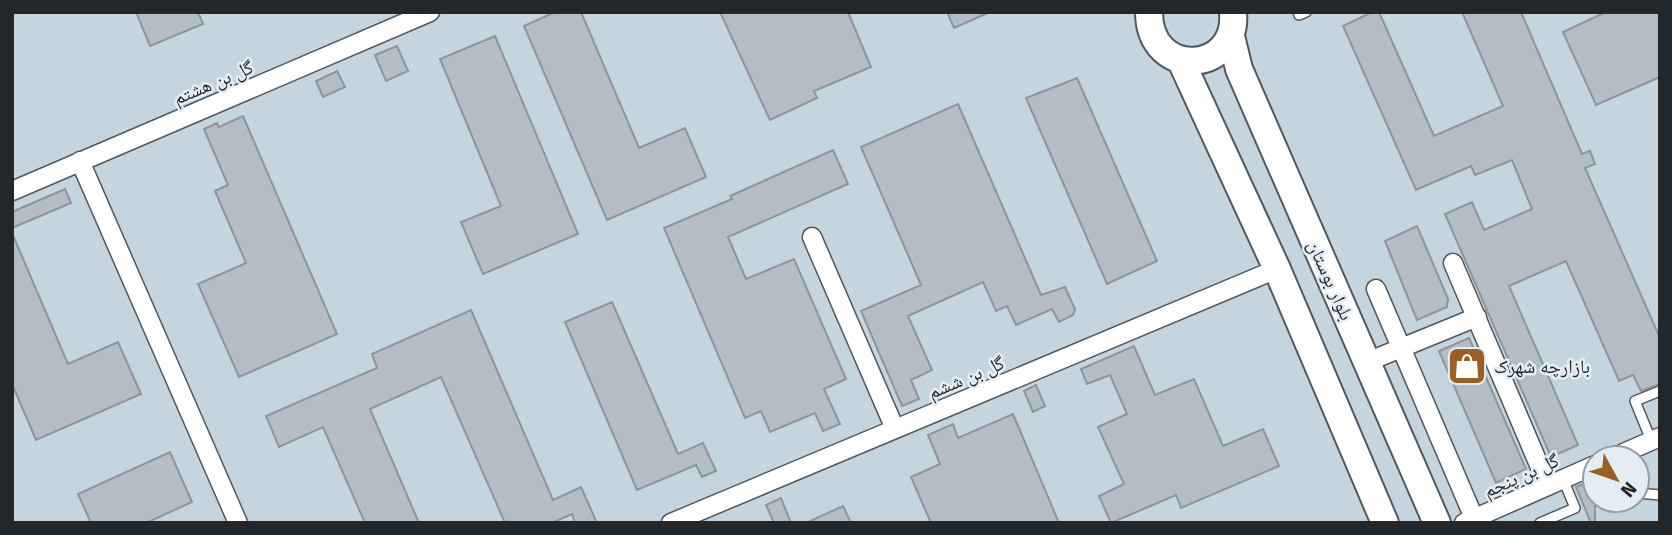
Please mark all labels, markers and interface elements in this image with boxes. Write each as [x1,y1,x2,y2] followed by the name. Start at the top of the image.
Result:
[170,55,257,111] street label: گل بن هشتم
[1303,237,1358,324] street label: بلوار بوستان
[1446,345,1488,387] shop icon: بازارچه شهرک
[925,351,1008,405] street label: گل بن ششم
[1494,355,1590,378] place label: بازارچه شهرک
[1581,444,1651,514] north arrow
[1480,449,1563,503] street label: گل بن پنجم
[1616,477,1642,502] text: N

